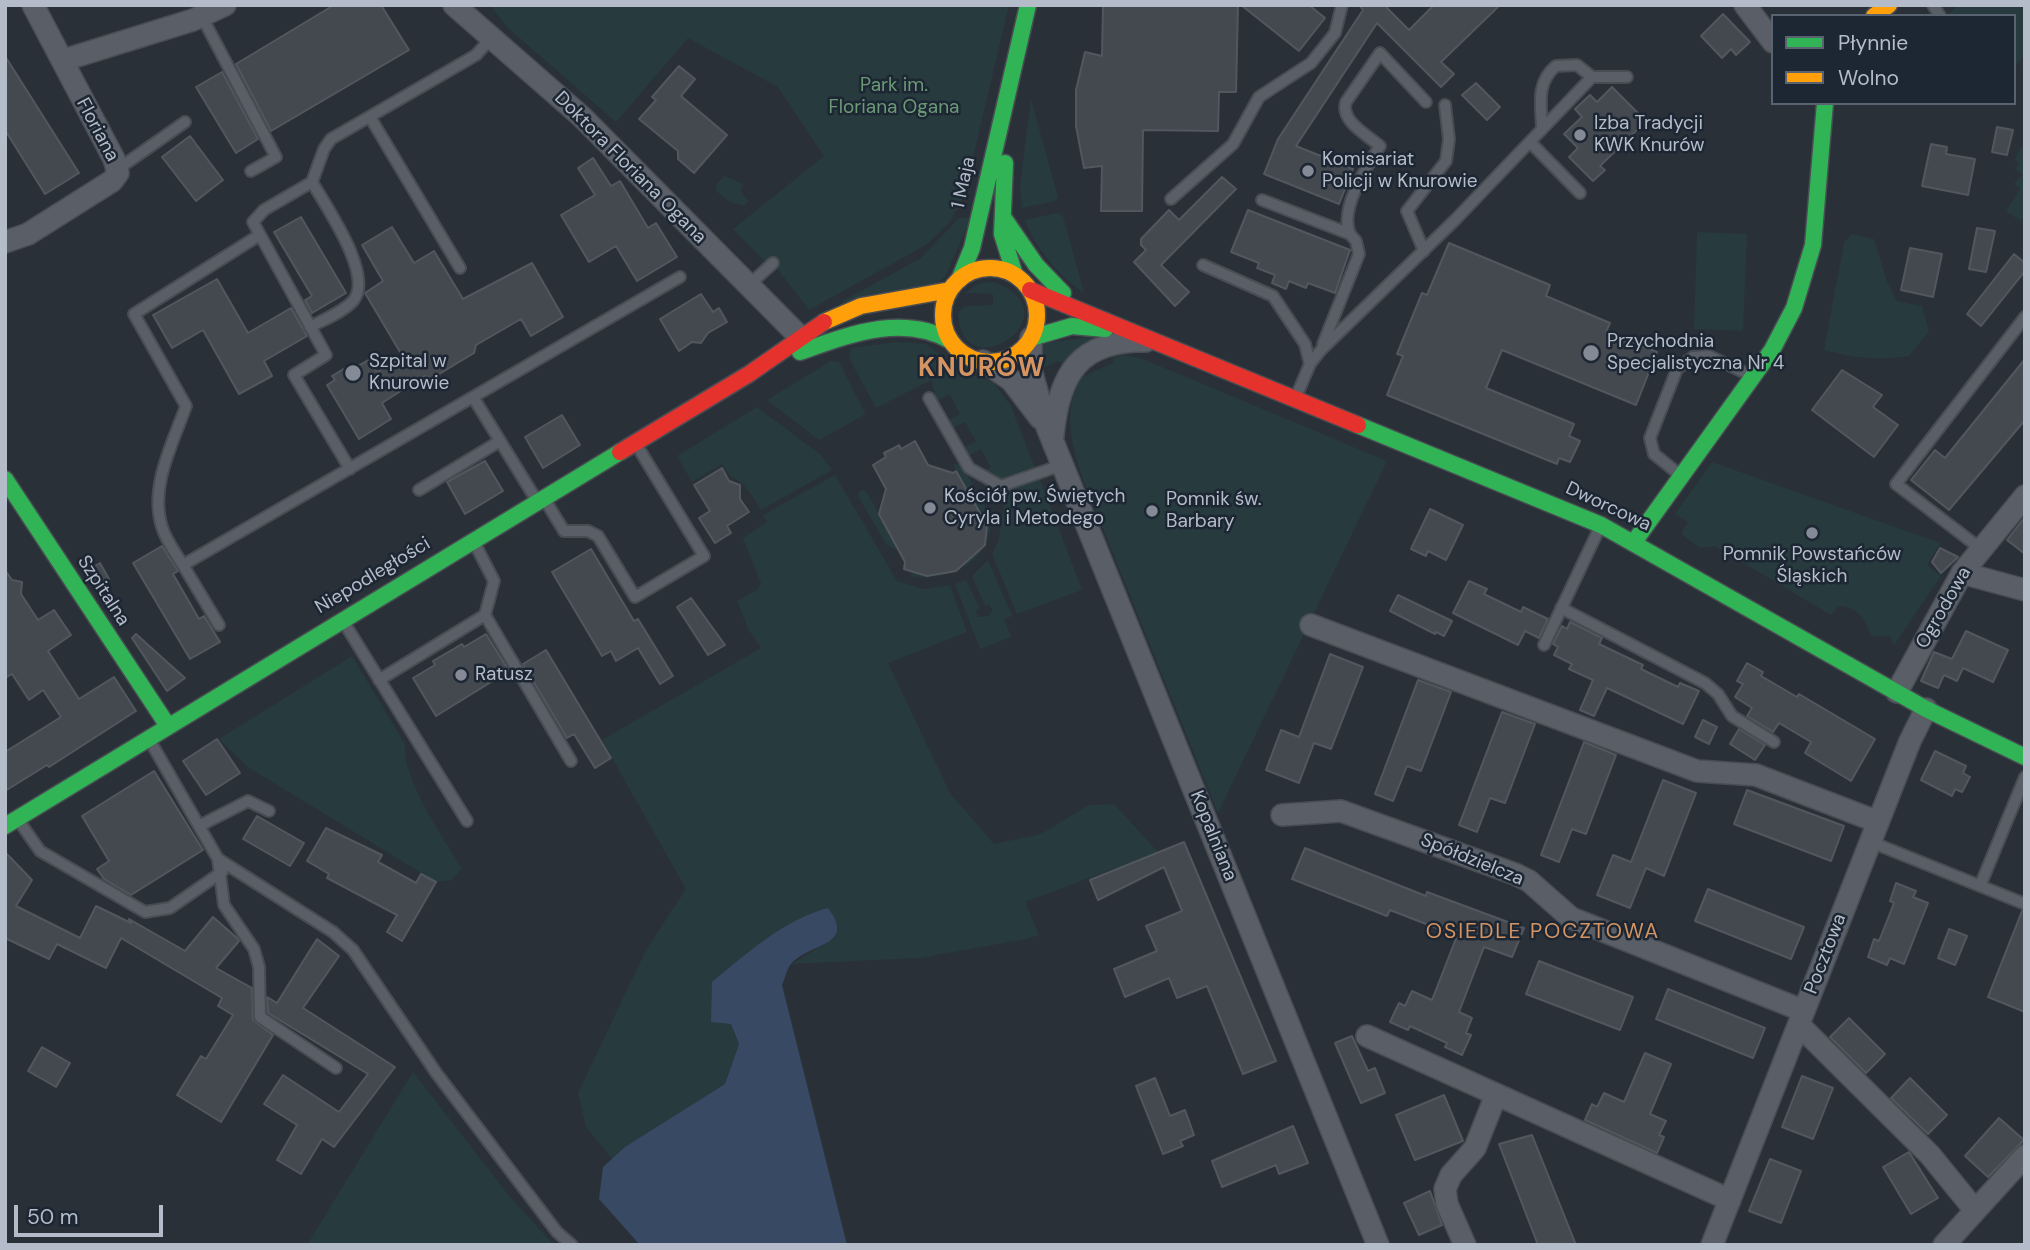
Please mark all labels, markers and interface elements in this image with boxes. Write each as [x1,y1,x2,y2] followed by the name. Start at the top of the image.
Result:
[1771,14,2016,105] legend
[1838,29,1908,57] text: Płynnie
[1838,64,1899,92] text: Wolno
[829,75,959,119] park label: Park im. Floriana Ogana
[549,87,711,249] street label: Doktora Floriana Ogana
[71,94,123,166] street label: Floriana
[1594,113,1705,157] place label: Izba Tradycji KWK Knurów
[1572,127,1588,143] marker: Izba Tradycji KWK Knurów
[1322,149,1477,193] place label: Komisariat Policji w Knurowie
[947,155,981,211] street label: 1 Maja
[1300,163,1316,179] marker: Komisariat Policji w Knurowie
[1607,331,1784,375] place label: Przychodnia Specjalistyczna Nr 4
[1581,343,1601,363] marker: Przychodnia Specjalistyczna Nr 4
[369,351,449,395] place label: Szpital w Knurowie
[919,353,1045,385] district label: KNURÓW
[343,363,363,383] marker: Szpital w Knurowie
[1562,477,1654,537] street label: Dworcowa
[944,486,1125,530] place label: Kościół pw. Świętych Cyryla i Metodego
[1166,489,1262,533] place label: Pomnik św. Barbary
[922,500,938,516] marker: Kościół pw. Świętych Cyryla i Metodego
[1144,503,1160,519] marker: Pomnik św. Barbary
[1804,525,1820,541] marker: Pomnik Powstańców Śląskich
[311,533,435,619] street label: Niepodległości
[1723,544,1901,588] place label: Pomnik Powstańców Śląskich
[72,551,134,631] street label: Szpitalna
[1911,563,1977,653] street label: Ogrodowa
[475,664,533,686] place label: Ratusz
[453,667,469,683] marker: Ratusz
[1185,788,1241,884] street label: Kopalniana
[1417,829,1527,891] street label: Spółdzielcza
[1800,911,1852,997] street label: Pocztowa
[1428,919,1658,945] district label: OSIEDLE POCZTOWA
[18,1190,166,1234] scale bar
[27,1203,78,1231] text: 50 m

